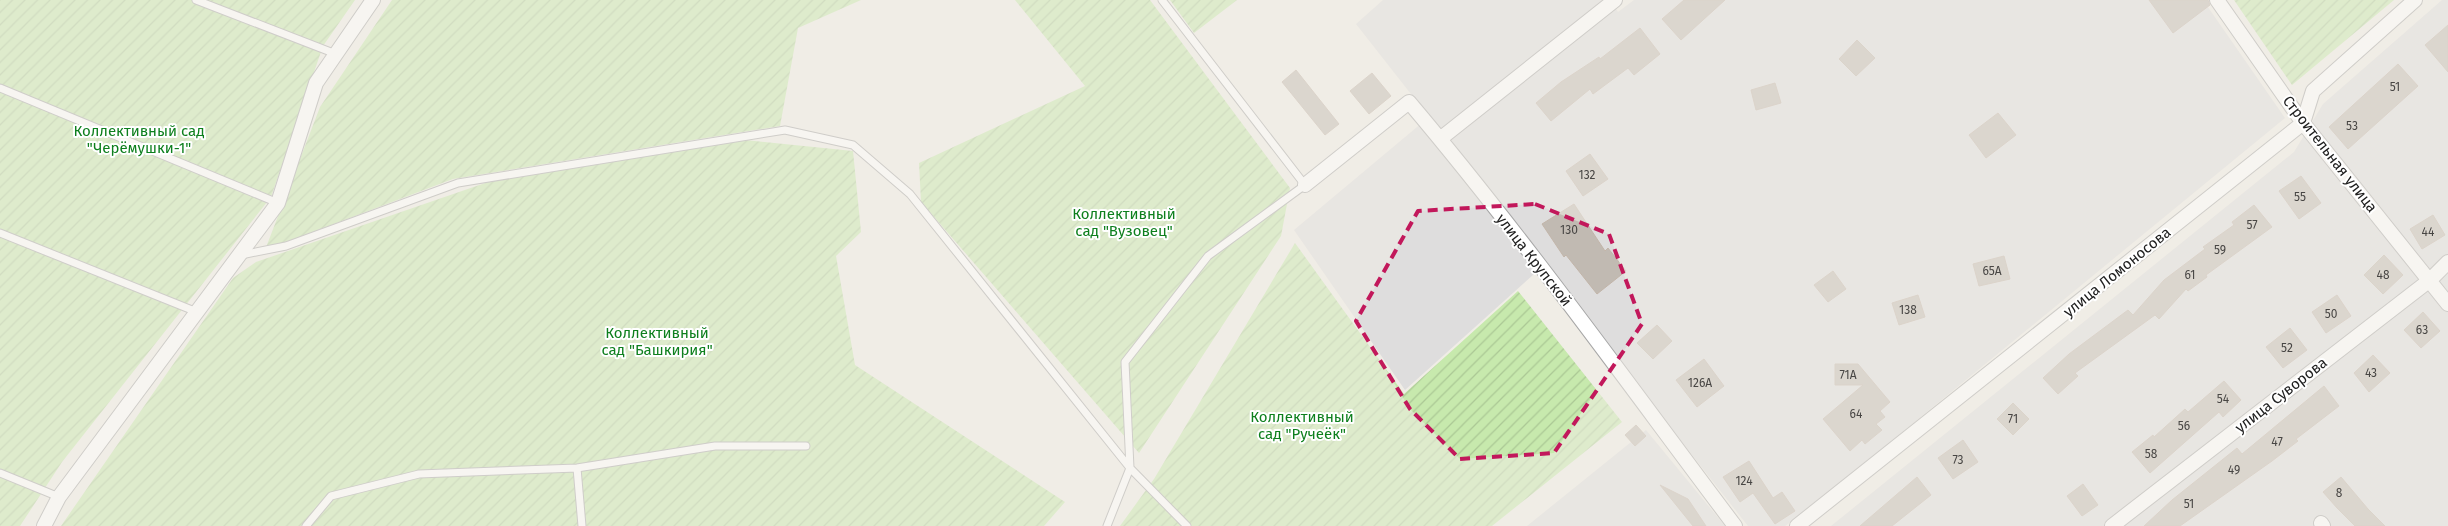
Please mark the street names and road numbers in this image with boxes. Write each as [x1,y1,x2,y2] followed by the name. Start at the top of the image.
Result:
[2279,92,2381,216] street label: Строительная улица
[1492,210,1576,310] street label: улица Крупской
[2060,223,2174,321] street label: улица Ломоносова
[2231,353,2331,437] street label: улица Суворова

